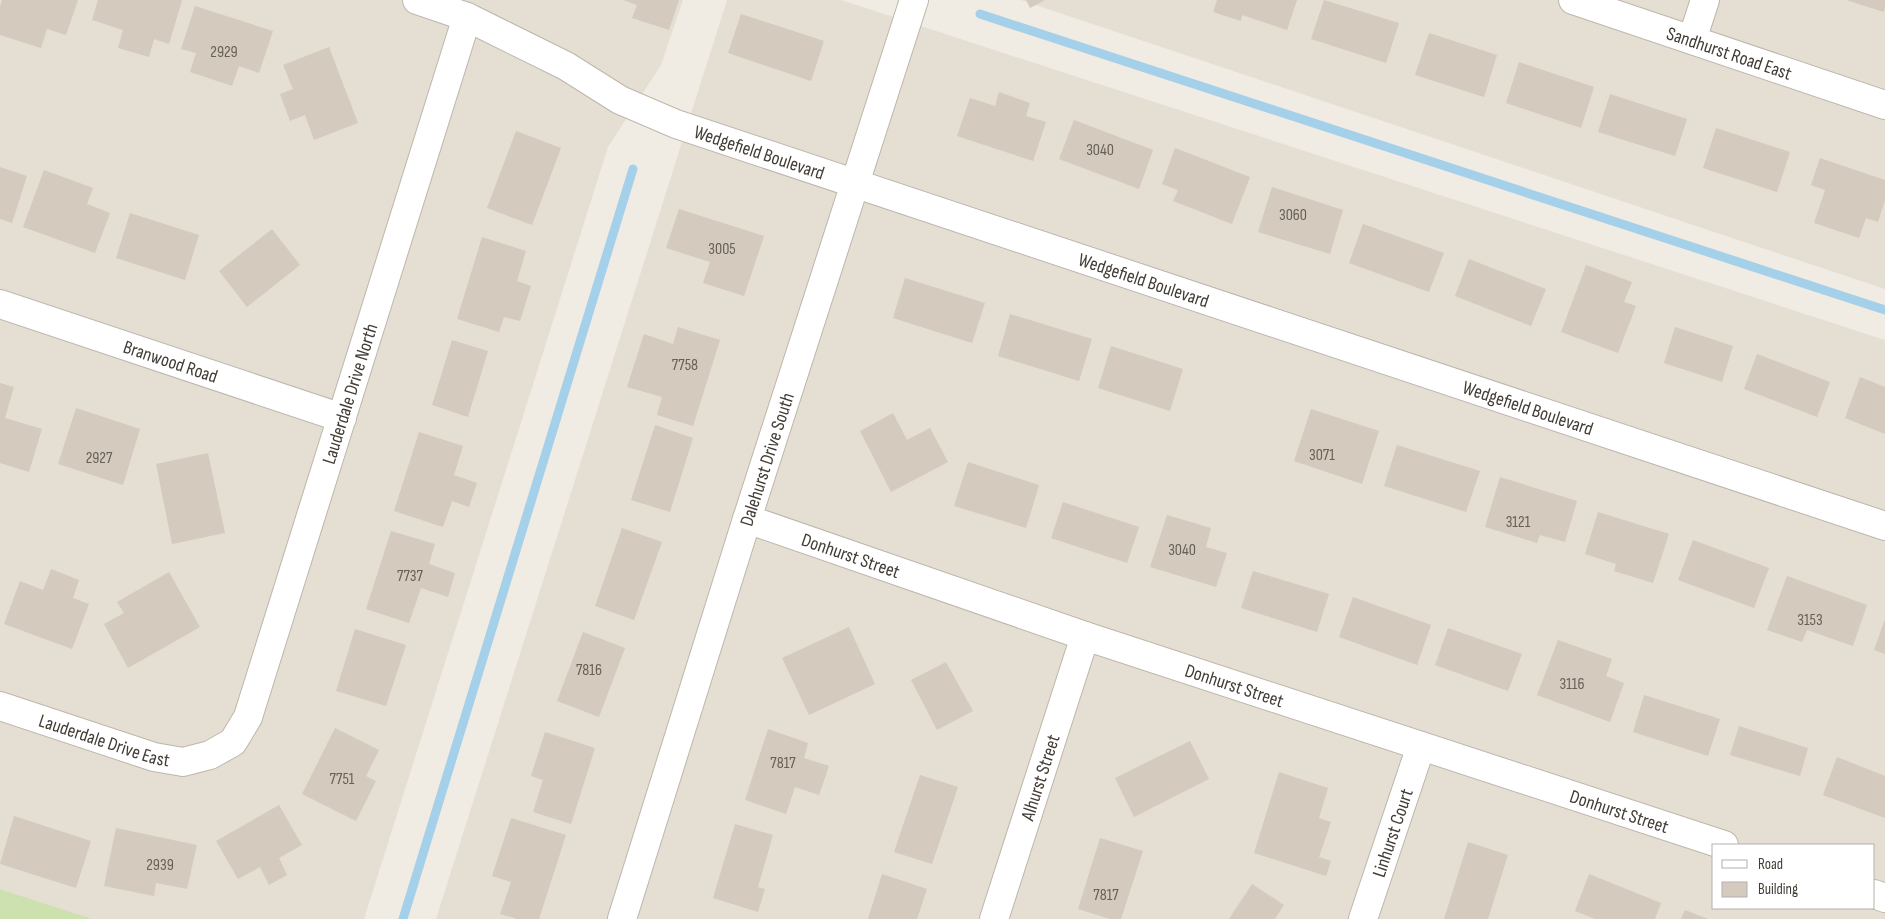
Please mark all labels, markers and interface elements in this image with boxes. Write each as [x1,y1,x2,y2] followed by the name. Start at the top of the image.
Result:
[1663,22,1795,86] street label: Sandhurst Road East
[210,43,238,62] house number: 2929
[691,121,827,186] street label: Wedgefield Boulevard
[1086,141,1114,160] house number: 3040
[1279,206,1307,225] house number: 3060
[708,240,736,259] house number: 3005
[1075,249,1212,313] street label: Wedgefield Boulevard
[318,321,383,467] street label: Lauderdale Drive North
[120,336,220,389] street label: Branwood Road
[672,356,698,375] house number: 7758
[1459,376,1596,441] street label: Wedgefield Boulevard
[736,390,800,529] street label: Dalehurst Drive South
[1309,446,1335,465] house number: 3071
[86,449,113,468] house number: 2927
[1506,513,1531,532] house number: 3121
[798,529,903,584] street label: Donhurst Street
[1168,541,1196,560] house number: 3040
[397,567,424,586] house number: 7737
[1797,611,1823,630] house number: 3153
[1182,659,1287,713] street label: Donhurst Street
[576,661,602,680] house number: 7816
[1560,675,1584,694] house number: 3116
[36,710,172,773] street label: Lauderdale Drive East
[1016,732,1066,824] street label: Alhurst Street
[770,754,796,773] house number: 7817
[330,770,355,789] house number: 7751
[1567,785,1671,839] street label: Donhurst Street
[1368,786,1419,880] street label: Linhurst Court
[1712,844,1875,909] legend
[1758,855,1783,874] text: Road
[146,856,174,875] house number: 2939
[1758,880,1798,899] text: Building
[1093,886,1119,905] house number: 7817

